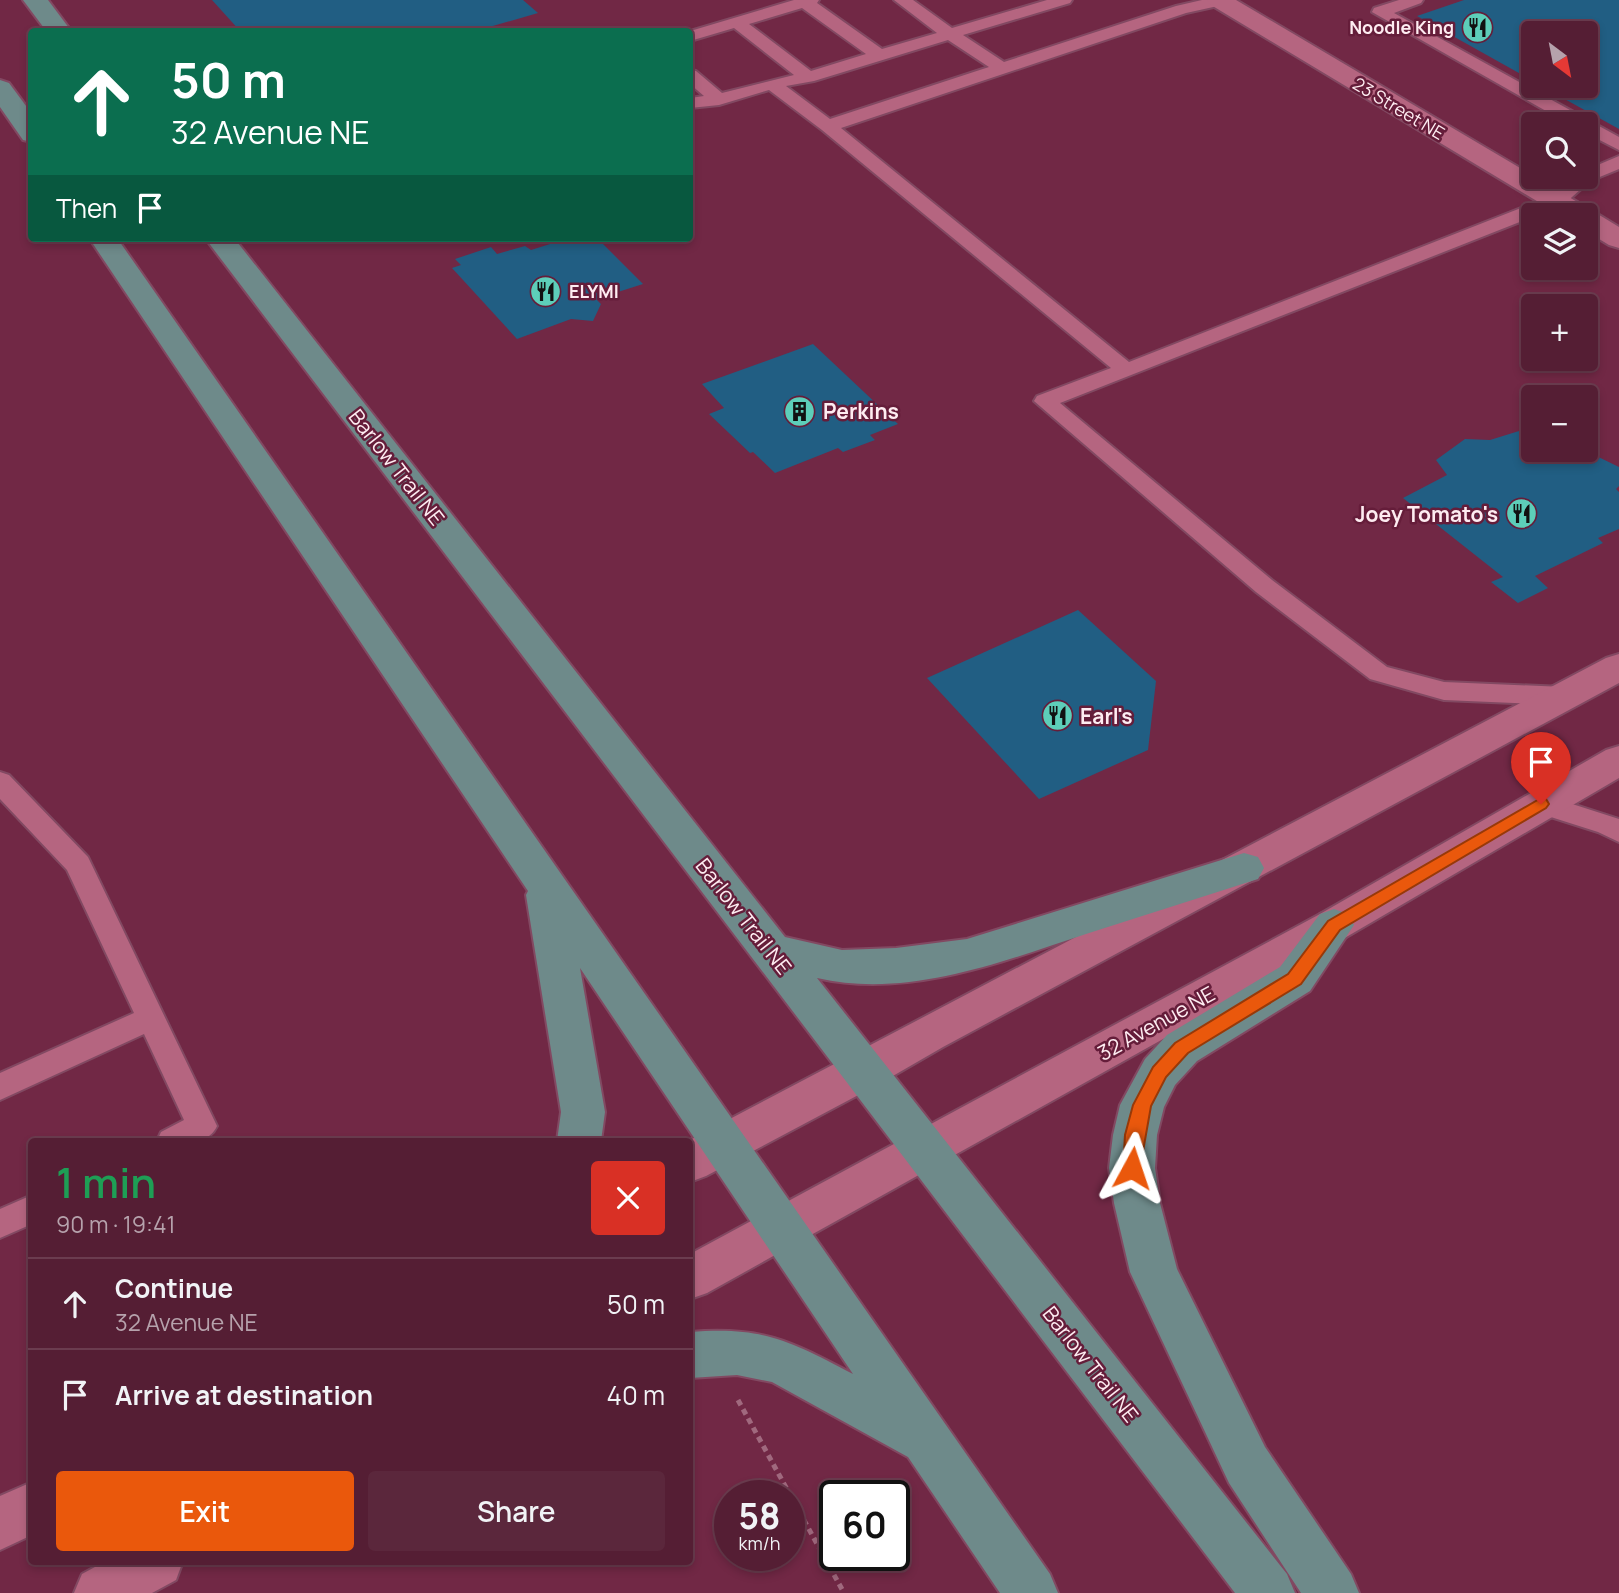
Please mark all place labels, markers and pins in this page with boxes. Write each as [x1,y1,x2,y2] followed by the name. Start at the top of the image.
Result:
[1460,10,1494,44] restaurant icon: Noodle King
[1349,15,1454,39] place label: Noodle King
[529,274,563,308] restaurant icon: ELYMI
[569,279,619,303] place label: ELYMI
[783,394,817,428] building icon: Perkins
[823,397,899,425] place label: Perkins
[1504,497,1538,531] restaurant icon: Joey Tomato's
[1355,500,1498,528] place label: Joey Tomato's
[1040,699,1074,733] restaurant icon: Earl's
[1080,702,1133,730] place label: Earl's
[1511,732,1571,804] pin

